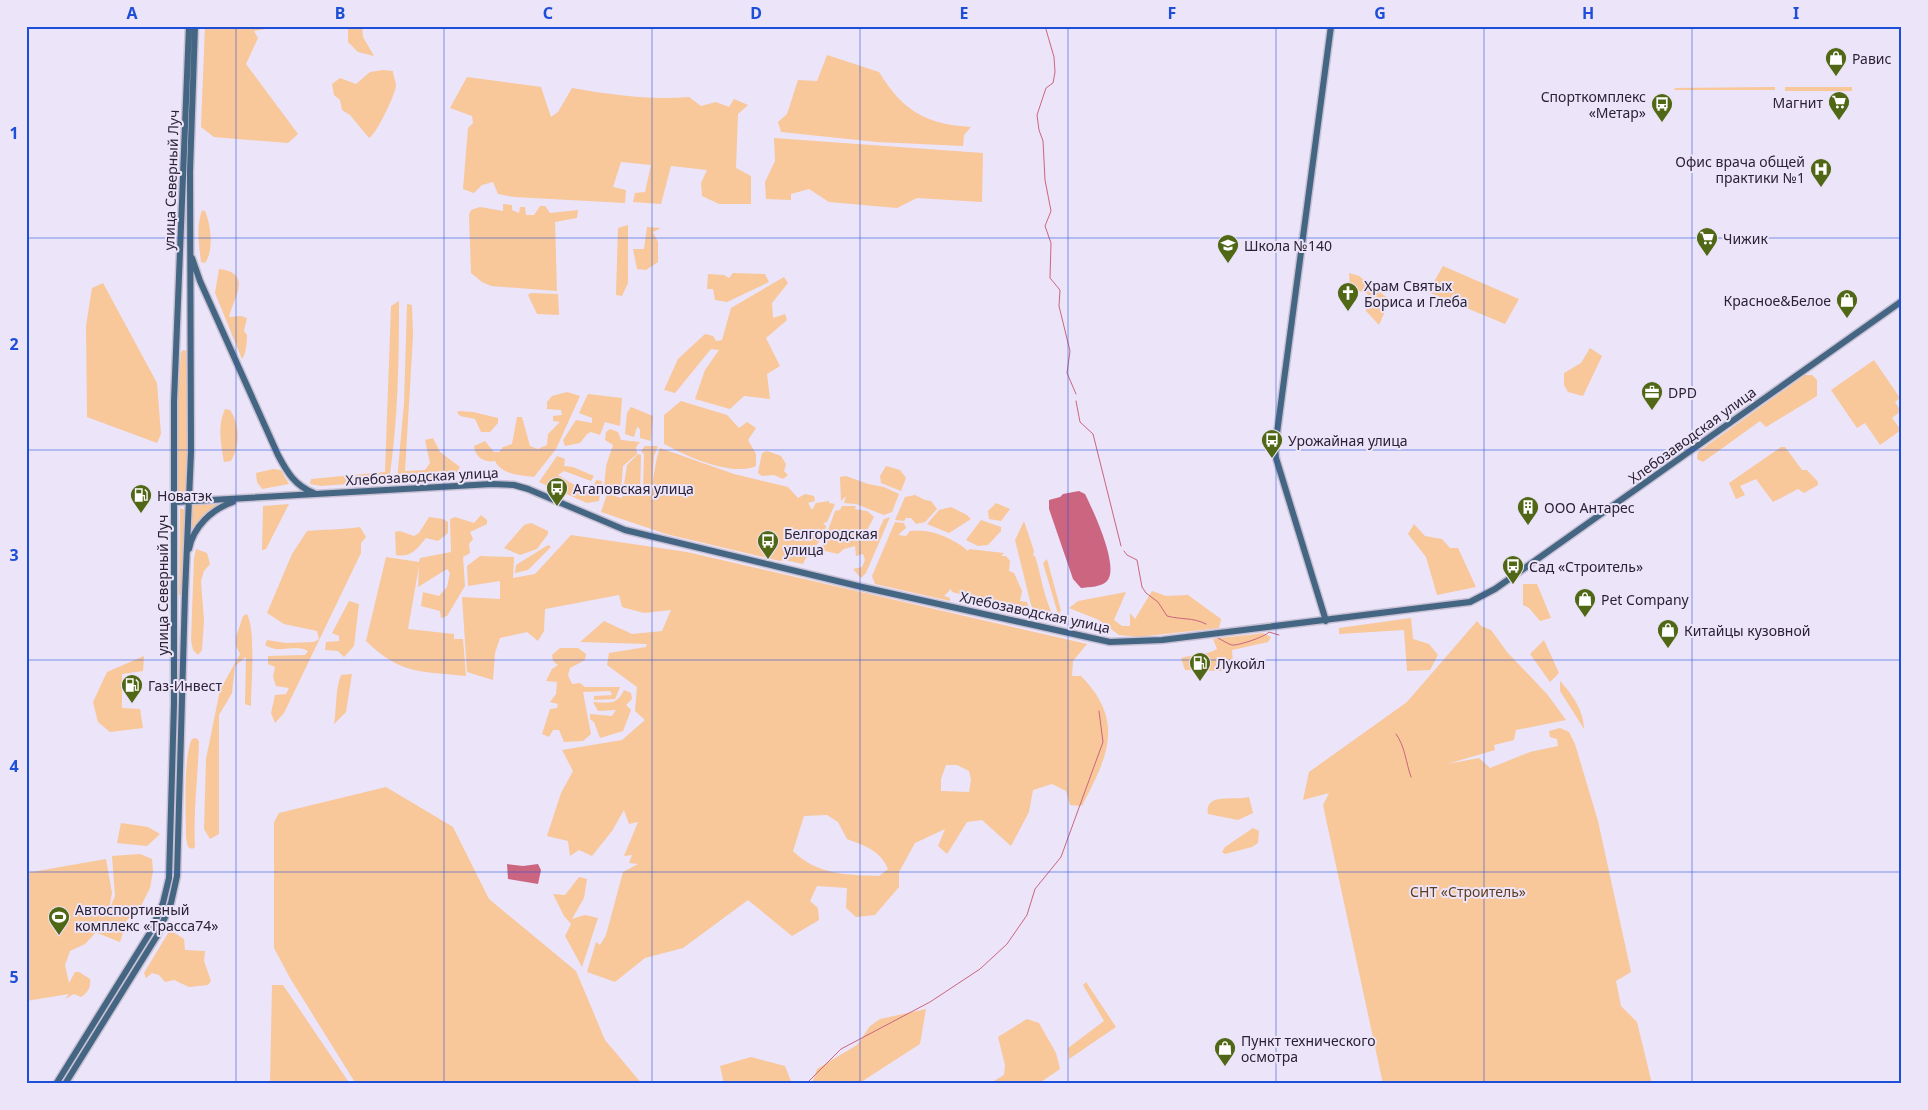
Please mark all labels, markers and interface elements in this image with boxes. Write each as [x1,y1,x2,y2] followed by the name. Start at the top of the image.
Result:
[126,2,138,24] text: A
[335,2,345,24] text: B
[543,2,553,24] text: C
[750,2,762,24] text: D
[960,2,969,24] text: E
[1168,2,1176,24] text: F
[1374,2,1386,24] text: G
[1582,2,1594,24] text: H
[1793,2,1799,24] text: I
[1824,46,1848,77] shop icon: Равис
[1852,49,1891,68] place label: Равис
[1541,87,1646,122] place label: Спорткомплекс «Метар»
[1827,90,1851,121] supermarket icon: Магнит
[1650,92,1674,123] bus stop icon: Спорткомплекс «Метар»
[1773,93,1823,112] place label: Магнит
[159,109,183,251] street label: улица Северный Луч
[9,122,19,144] text: 1
[1675,152,1805,187] place label: Офис врача общей практики №1
[1809,157,1833,188] hospital icon: Офис врача общей практики №1
[1695,226,1719,257] supermarket icon: Чижик
[1723,229,1768,248] place label: Чижик
[1216,233,1240,264] school or university icon: Школа №140
[1244,236,1332,255] place label: Школа №140
[1364,276,1468,311] place label: Храм Святых Бориса и Глеба
[1336,281,1360,312] church icon: Храм Святых Бориса и Глеба
[1835,288,1859,319] shop icon: Красное&Белое
[1724,291,1831,310] place label: Красное&Белое
[9,333,19,355] text: 2
[1640,380,1664,411] office icon: DPD
[1624,382,1760,488] street label: Хлебозаводская улица
[1668,383,1697,402] place label: DPD
[1260,428,1284,459] bus stop icon: Урожайная улица
[1288,431,1408,450] place label: Урожайная улица
[345,463,499,489] street label: Хлебозаводская улица
[545,476,569,507] bus stop icon: Агаповская улица
[573,479,694,498] place label: Агаповская улица
[129,483,153,514] fuel station icon: Новатэк
[157,486,213,505] place label: Новатэк
[1516,495,1540,526] building icon: ООО Антарес
[1544,498,1635,517] place label: ООО Антарес
[153,515,172,655] street label: улица Северный Луч
[784,524,878,559] place label: Белгородская улица
[756,529,780,560] bus stop icon: Белгородская улица
[9,544,19,566] text: 3
[1501,554,1525,585] bus stop icon: Сад «Строитель»
[1529,557,1643,576] place label: Сад «Строитель»
[958,587,1112,637] street label: Хлебозаводская улица
[1573,587,1597,618] shop icon: Pet Company
[1601,590,1690,609] place label: Pet Company
[1656,618,1680,649] shop icon: Китайцы кузовной
[1684,621,1810,640] place label: Китайцы кузовной
[1188,651,1212,682] fuel station icon: Лукойл
[1216,654,1265,673] place label: Лукойл
[120,673,144,704] fuel station icon: Газ-Инвест
[148,676,222,695] place label: Газ-Инвест
[9,755,19,777] text: 4
[1410,882,1526,901] park label: СНТ «Строитель»
[75,900,218,935] place label: Автоспортивный комплекс «Трасса74»
[47,905,71,936] sports icon: Автоспортивный комплекс «Трасса74»
[9,966,19,988] text: 5
[1241,1031,1375,1066] place label: Пункт технического осмотра
[1213,1036,1237,1067] shop icon: Пункт технического осмотра

